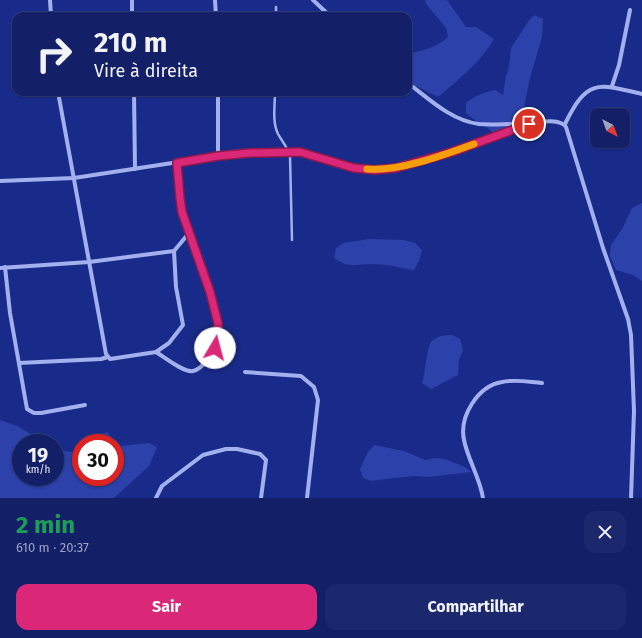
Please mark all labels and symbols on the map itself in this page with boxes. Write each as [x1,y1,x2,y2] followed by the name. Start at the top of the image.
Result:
[512,107,546,141] pin
[590,108,630,148] north arrow
[194,327,236,369] position arrow
[72,434,124,486] speed limit sign: 30

